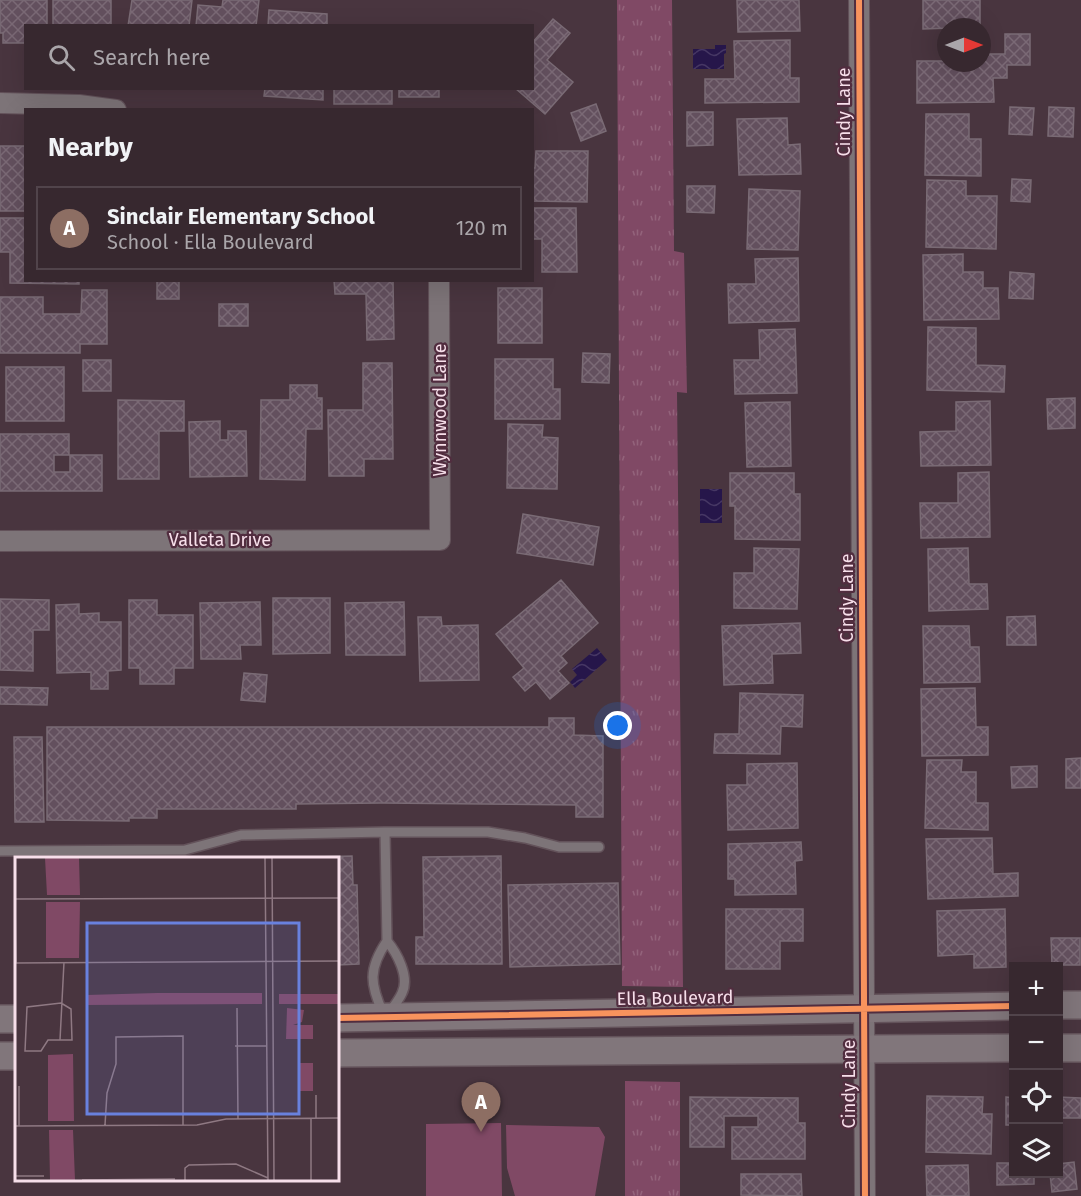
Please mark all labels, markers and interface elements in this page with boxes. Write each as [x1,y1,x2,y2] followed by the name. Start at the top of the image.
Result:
[937,18,991,72] north arrow
[24,24,534,90] search box
[45,41,78,74] icon: search
[93,44,211,71] text: Search here
[833,67,855,157] street label: Cindy Lane
[48,132,133,163] text: Nearby
[107,203,375,230] text: Sinclair Elementary School
[64,216,75,240] text: A
[456,216,508,240] text: 120 m
[107,230,314,254] text: School · Ella Boulevard
[429,343,451,477] street label: Wynnwood Lane
[169,529,271,551] street label: Valleta Drive
[836,553,858,643] street label: Cindy Lane
[603,711,632,740] your location
[15,857,339,1181] inset map
[1009,962,1063,1178] map controls
[1009,962,1063,1016] button: +
[616,986,734,1010] street label: Ella Boulevard
[1009,1016,1063,1070] button: −
[838,1039,860,1129] street label: Cindy Lane
[1009,1070,1063,1124] button: locate
[462,1082,500,1132] pin: A
[1009,1124,1063,1178] button: layers

